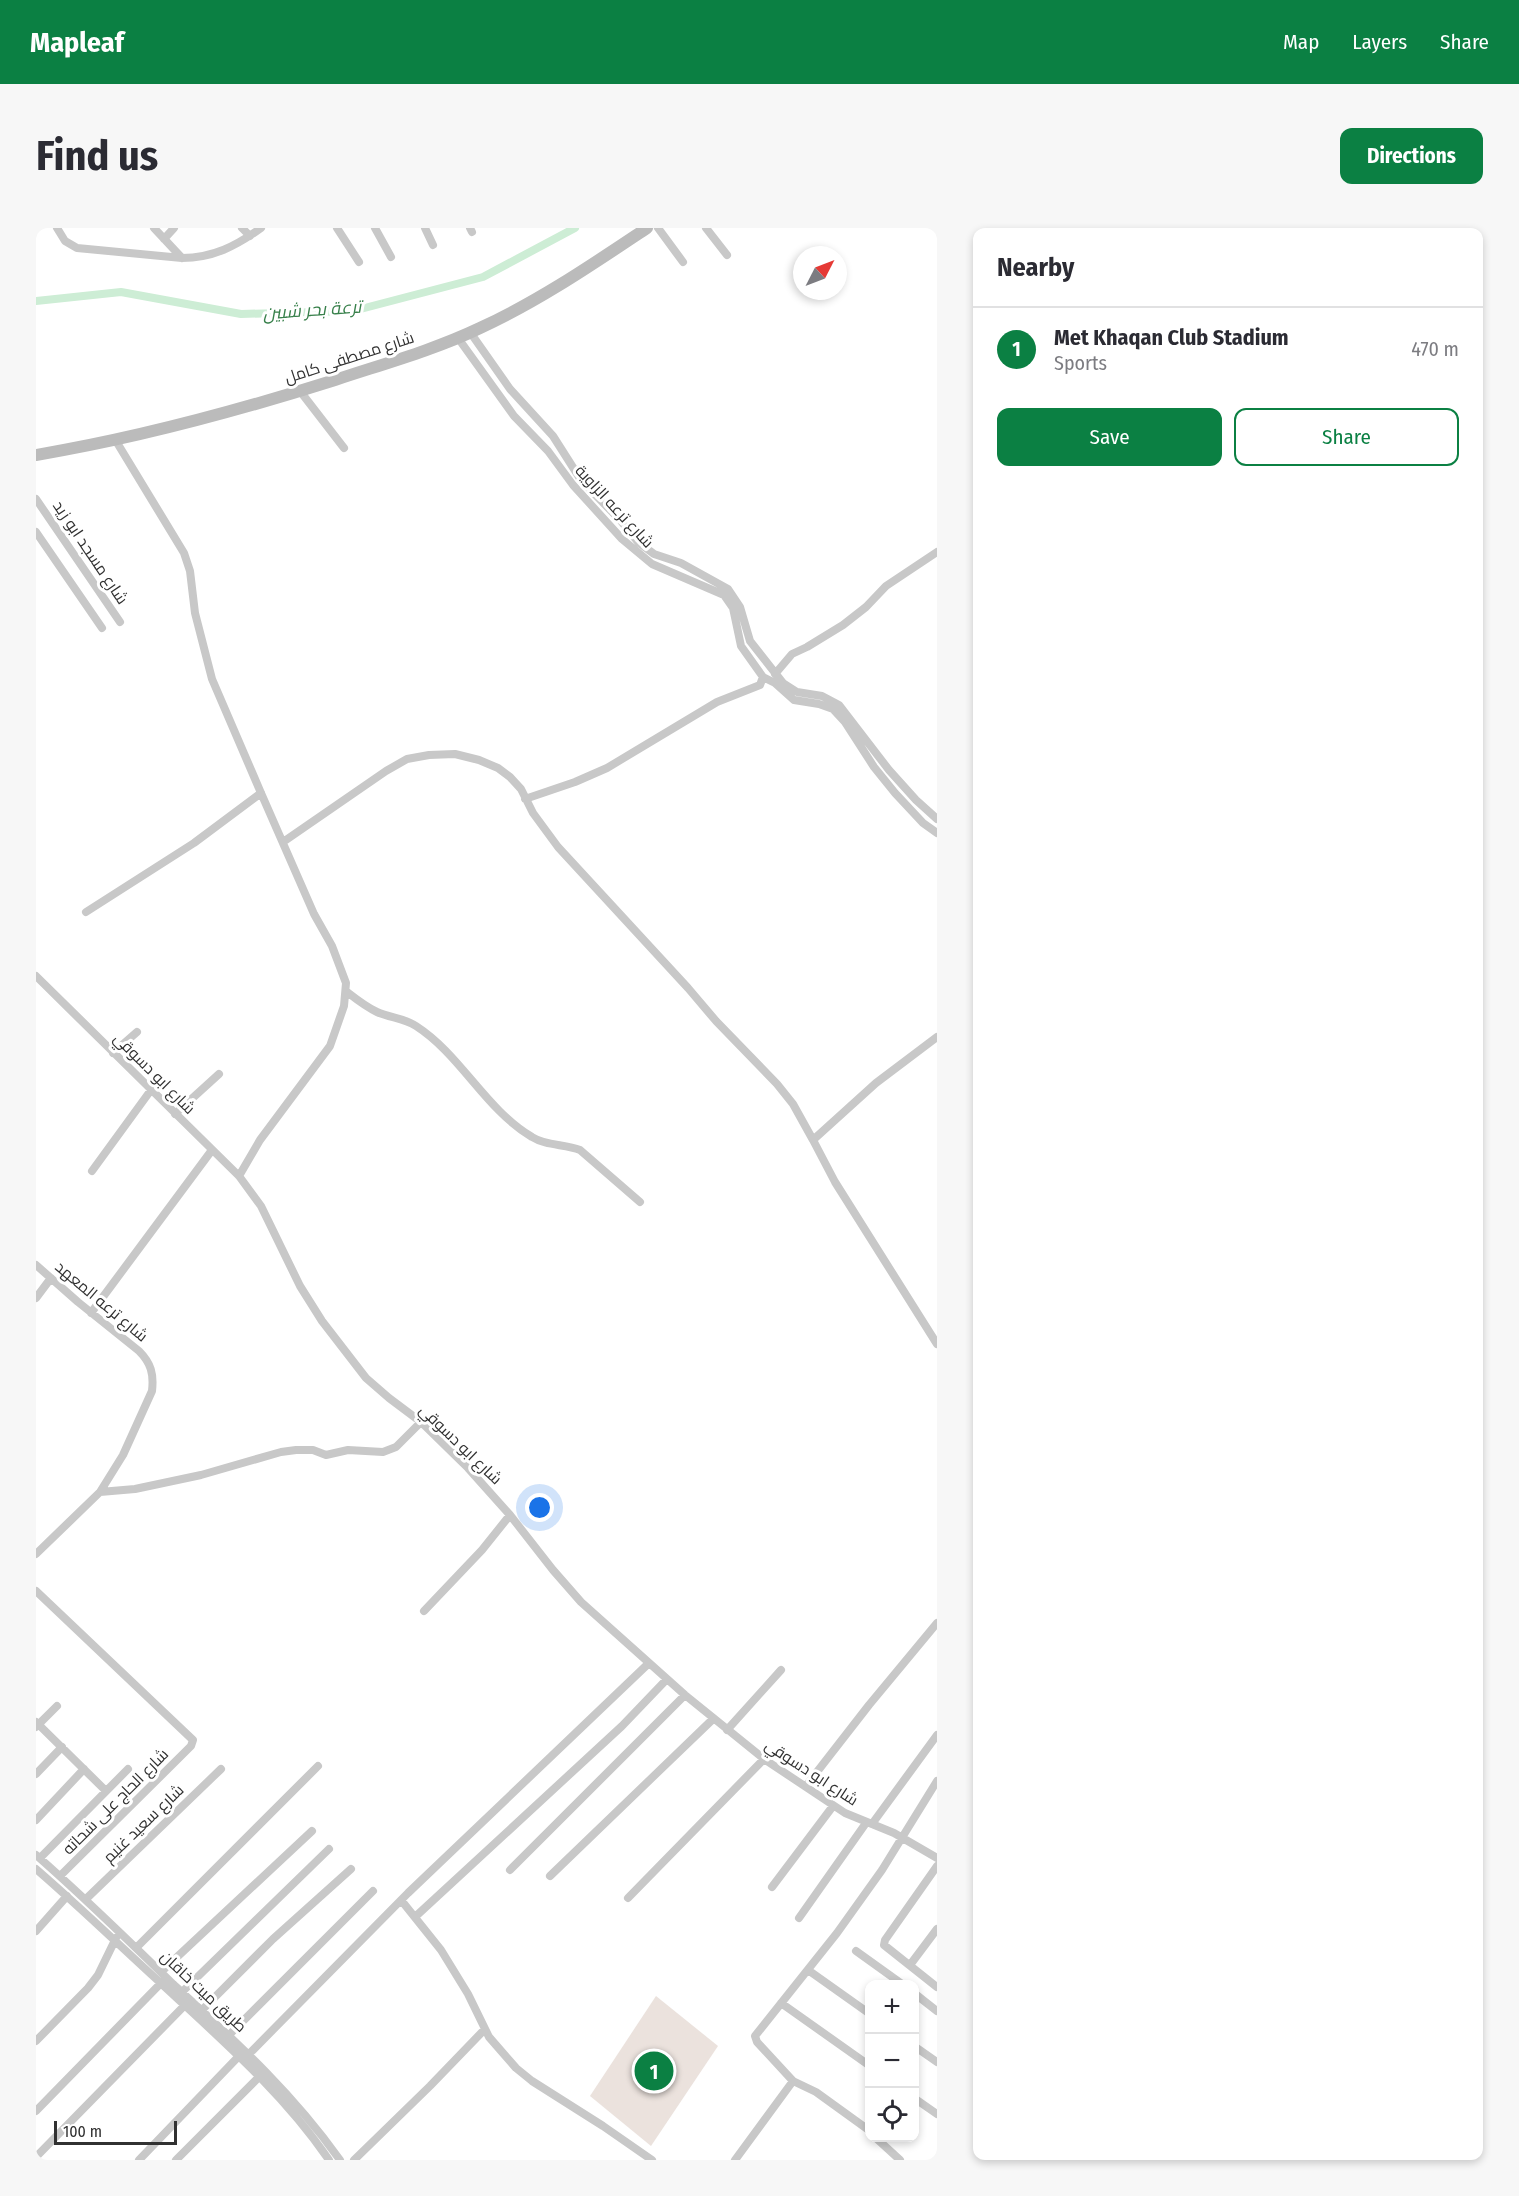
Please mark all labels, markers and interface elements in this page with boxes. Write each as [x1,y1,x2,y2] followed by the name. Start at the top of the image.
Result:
[30,26,124,59] text: Mapleaf
[1283,29,1319,55] text: Map
[1352,29,1407,55] text: Layers
[1440,29,1489,55] text: Share
[1340,128,1483,184] button: Directions
[36,131,158,181] text: Find us
[793,246,847,300] north arrow
[997,252,1074,283] text: Nearby
[262,295,365,324] water label: ترعة بحر شبين
[1054,324,1289,351] text: Met Khaqan Club Stadium
[282,328,417,389] street label: شارع مصطفى كامل
[1012,337,1021,361] text: 1
[1411,337,1459,361] text: 470 m
[1054,351,1107,375] text: Sports
[997,408,1222,466] button: Save
[1234,408,1459,466] button: Share
[570,461,658,553] street label: شارع ترعه الزاوية
[47,497,132,609] street label: شارع مسجد ابو زيد
[107,1029,199,1121] street label: شارع ابو دسوقي
[50,1257,152,1347] street label: شارع ترعه المعهد
[413,1400,506,1491] street label: شارع ابو دسوقي
[525,1493,554,1522] your location
[759,1735,862,1813] street label: شارع ابو دسوقي
[58,1744,174,1860] street label: شارع الحاج على شحاته
[99,1780,189,1868] street label: شارع سعيد غنيم
[156,1947,251,2037] street label: طريق ميت خاقان
[865,1980,919,2142] map controls
[865,1980,919,2034] button: +
[865,2034,919,2088] button: −
[634,2048,674,2094] pin: 1
[865,2088,919,2142] button: locate
[54,2118,177,2146] scale bar
[63,2122,102,2141] text: 100 m

